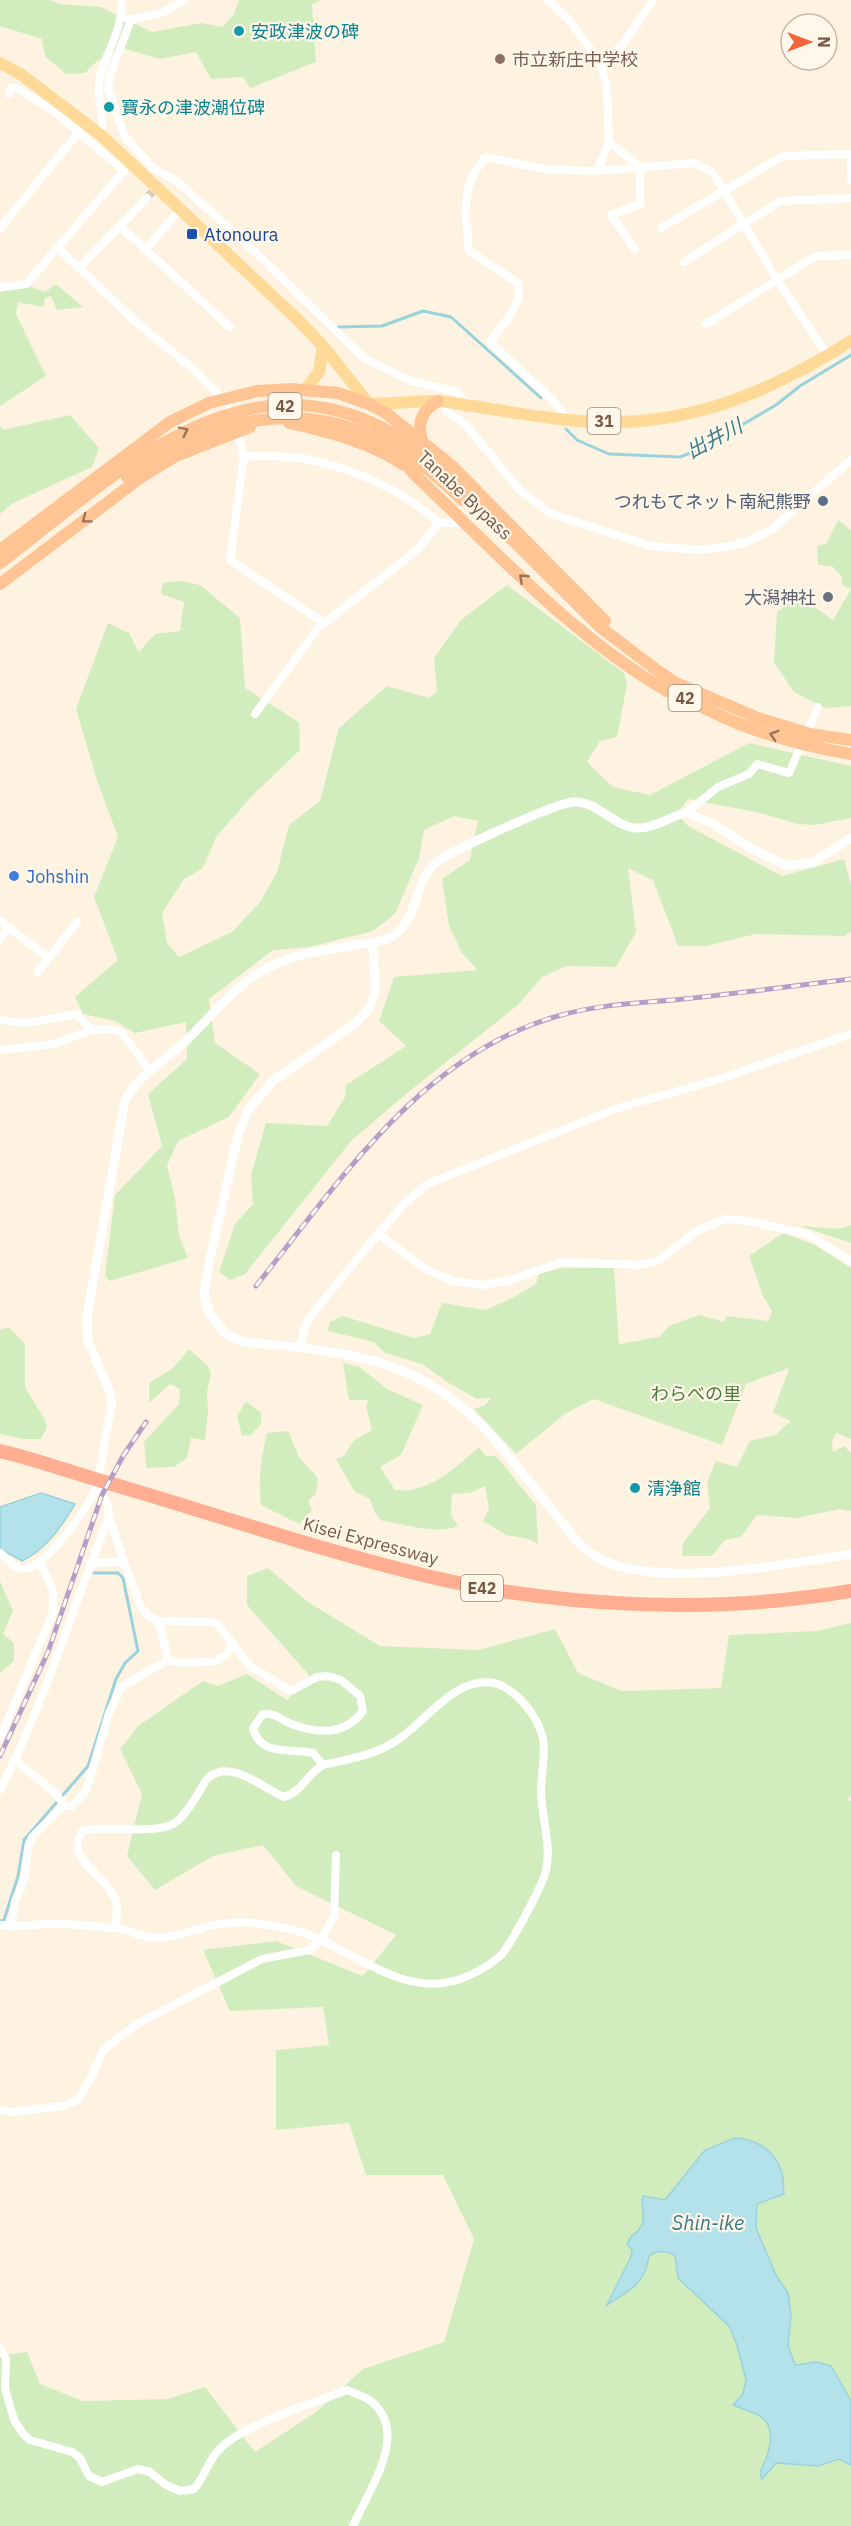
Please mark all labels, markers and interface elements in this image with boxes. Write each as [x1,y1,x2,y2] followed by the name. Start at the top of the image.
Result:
[779,12,839,72] north arrow
[251,20,359,43] place label: 安政津波の碑
[232,24,246,38] marker: 安政津波の碑
[814,36,834,48] text: N
[512,48,638,71] place label: 市立新庄中学校
[493,52,507,66] marker: 市立新庄中学校
[121,96,265,119] place label: 寶永の津波潮位碑
[102,100,116,114] marker: 寶永の津波潮位碑
[204,223,279,246] place label: Atonoura
[185,227,199,241] marker: Atonoura
[268,393,302,419] road number: 42
[588,408,620,434] road number: 31
[681,411,749,464] water label: 出井川
[177,427,188,438] one-way arrow
[413,445,517,545] street label: Tanabe Bypass
[614,490,811,513] place label: つれもてネット南紀熊野
[816,494,830,508] marker: つれもてネット南紀熊野
[82,512,93,523] one-way arrow
[519,574,530,585] one-way arrow
[744,586,816,609] place label: 大潟神社
[821,590,835,604] marker: 大潟神社
[668,685,702,711] road number: 42
[769,730,780,743] one-way arrow
[26,865,89,888] place label: Johshin
[7,869,21,883] marker: Johshin
[651,1382,741,1405] park label: わらべの里
[647,1477,701,1500] place label: 清浄館
[628,1481,642,1495] marker: 清浄館
[301,1512,441,1570] street label: Kisei Expressway
[461,1575,503,1601] road number: E42
[672,2209,744,2236] water label: Shin-ike

